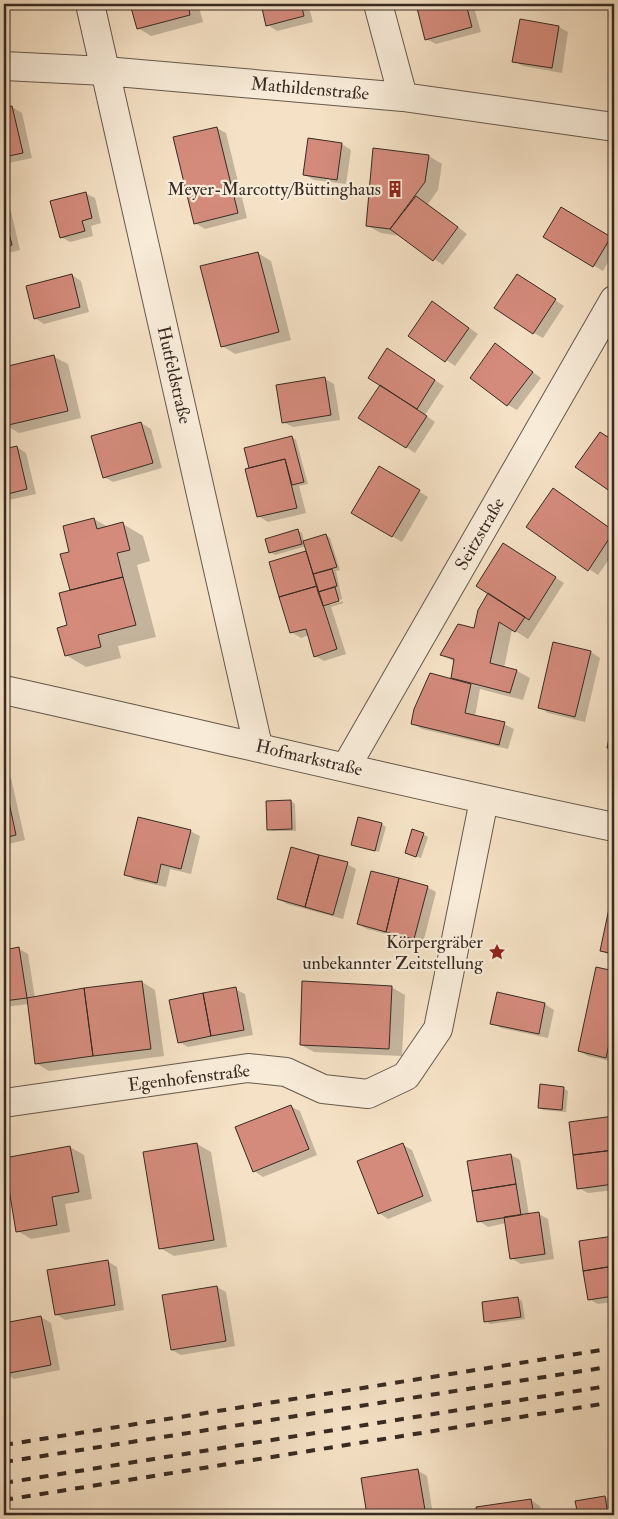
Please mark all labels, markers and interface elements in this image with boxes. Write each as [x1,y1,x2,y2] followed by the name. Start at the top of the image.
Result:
[250,72,370,106] street label: Mathildenstraße
[167,178,381,201] place label: Meyer-Marcotty/Büttinghaus
[385,179,405,199] building icon: Meyer-Marcotty/Büttinghaus
[152,324,197,427] street label: Hutfeldstraße
[450,493,510,574] street label: Seitzstraße
[253,735,365,782] street label: Hofmarkstraße
[302,931,484,975] place label: Körpergräber unbekannter Zeitstellung
[487,942,507,962] place icon: Körpergräber unbekannter Zeitstellung
[127,1059,252,1097] street label: Egenhofenstraße

